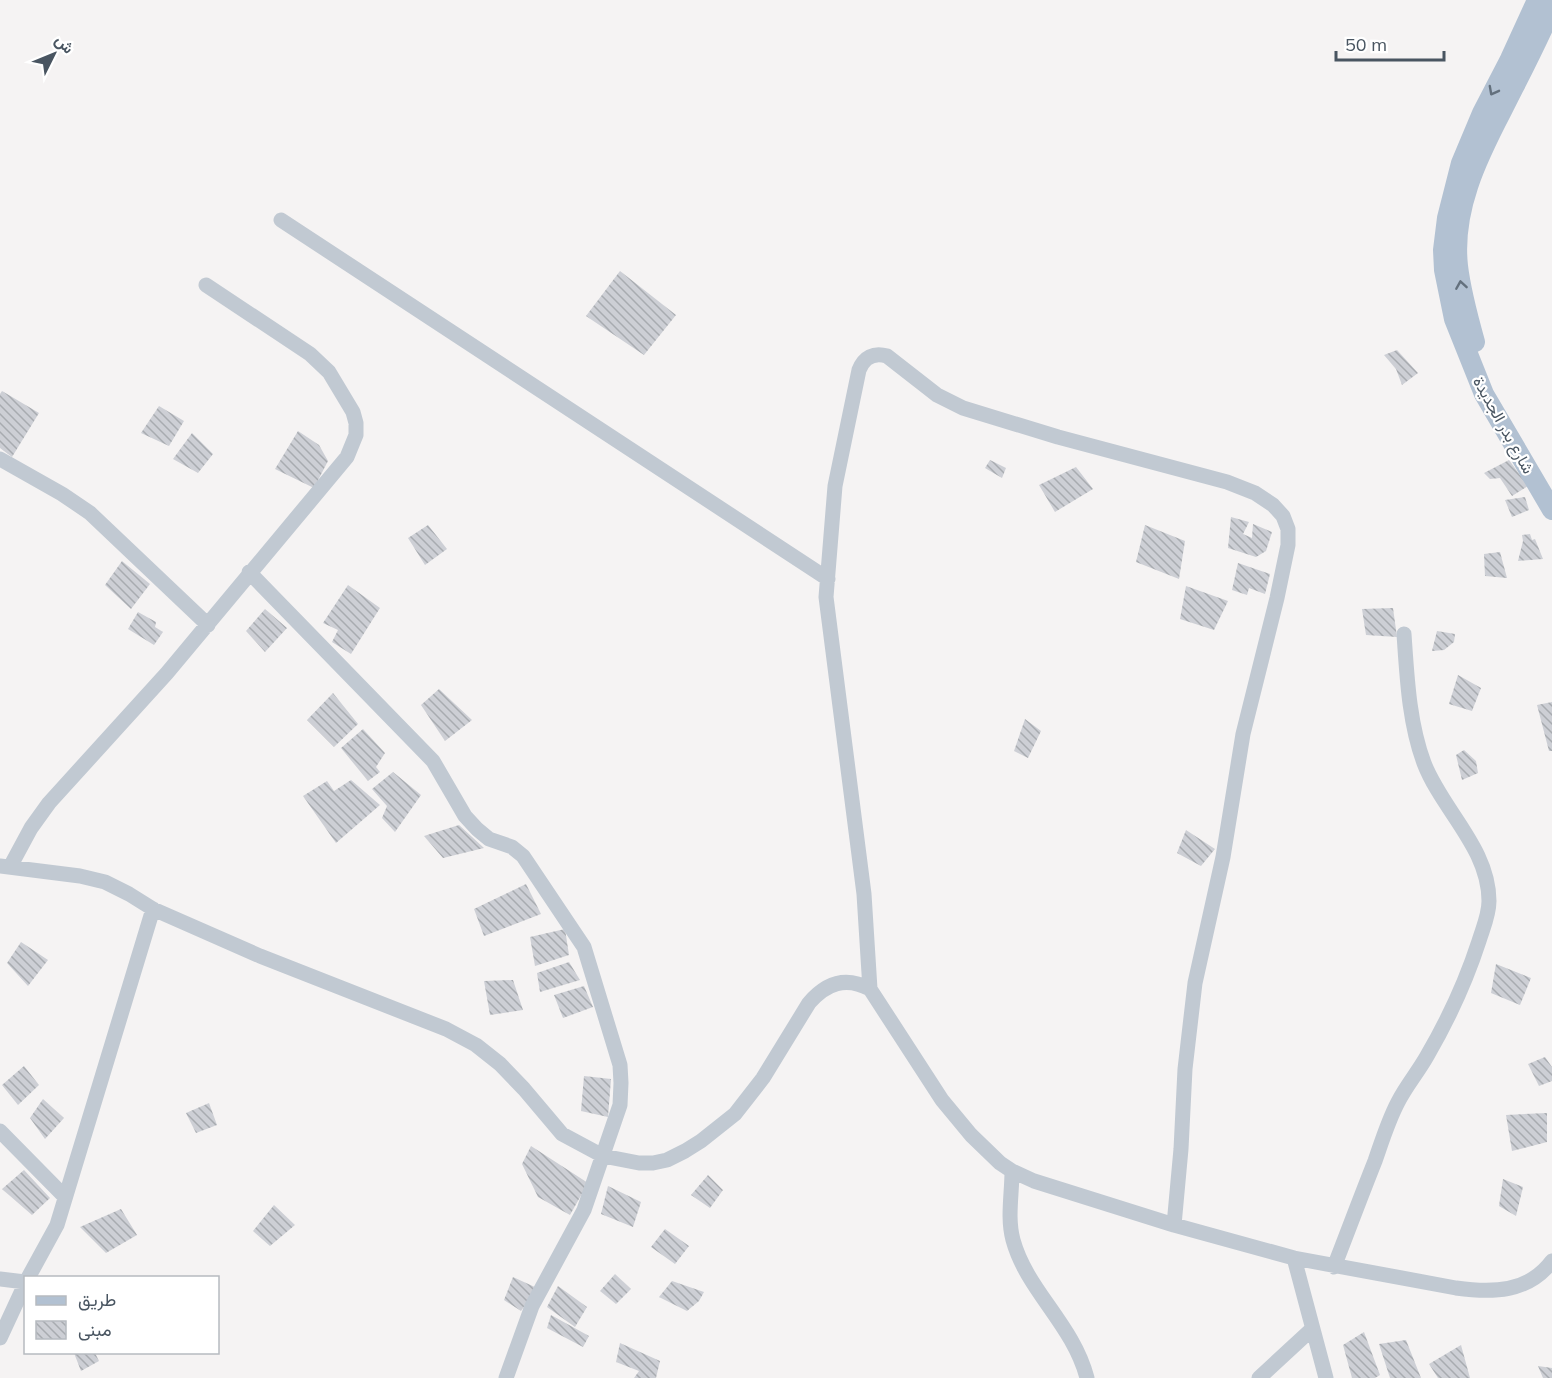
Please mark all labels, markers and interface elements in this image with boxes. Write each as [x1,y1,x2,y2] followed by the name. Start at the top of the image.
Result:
[24,24,84,84] north arrow
[1336,24,1444,62] scale bar
[51,30,79,58] text: ش
[1345,33,1387,56] text: 50 m
[1489,84,1501,95] one-way arrow
[1455,281,1468,291] one-way arrow
[1467,373,1539,478] street label: شارع بدر الجديدة
[24,1276,219,1354] legend
[78,1288,116,1311] text: طريق
[78,1318,112,1341] text: مبنى

